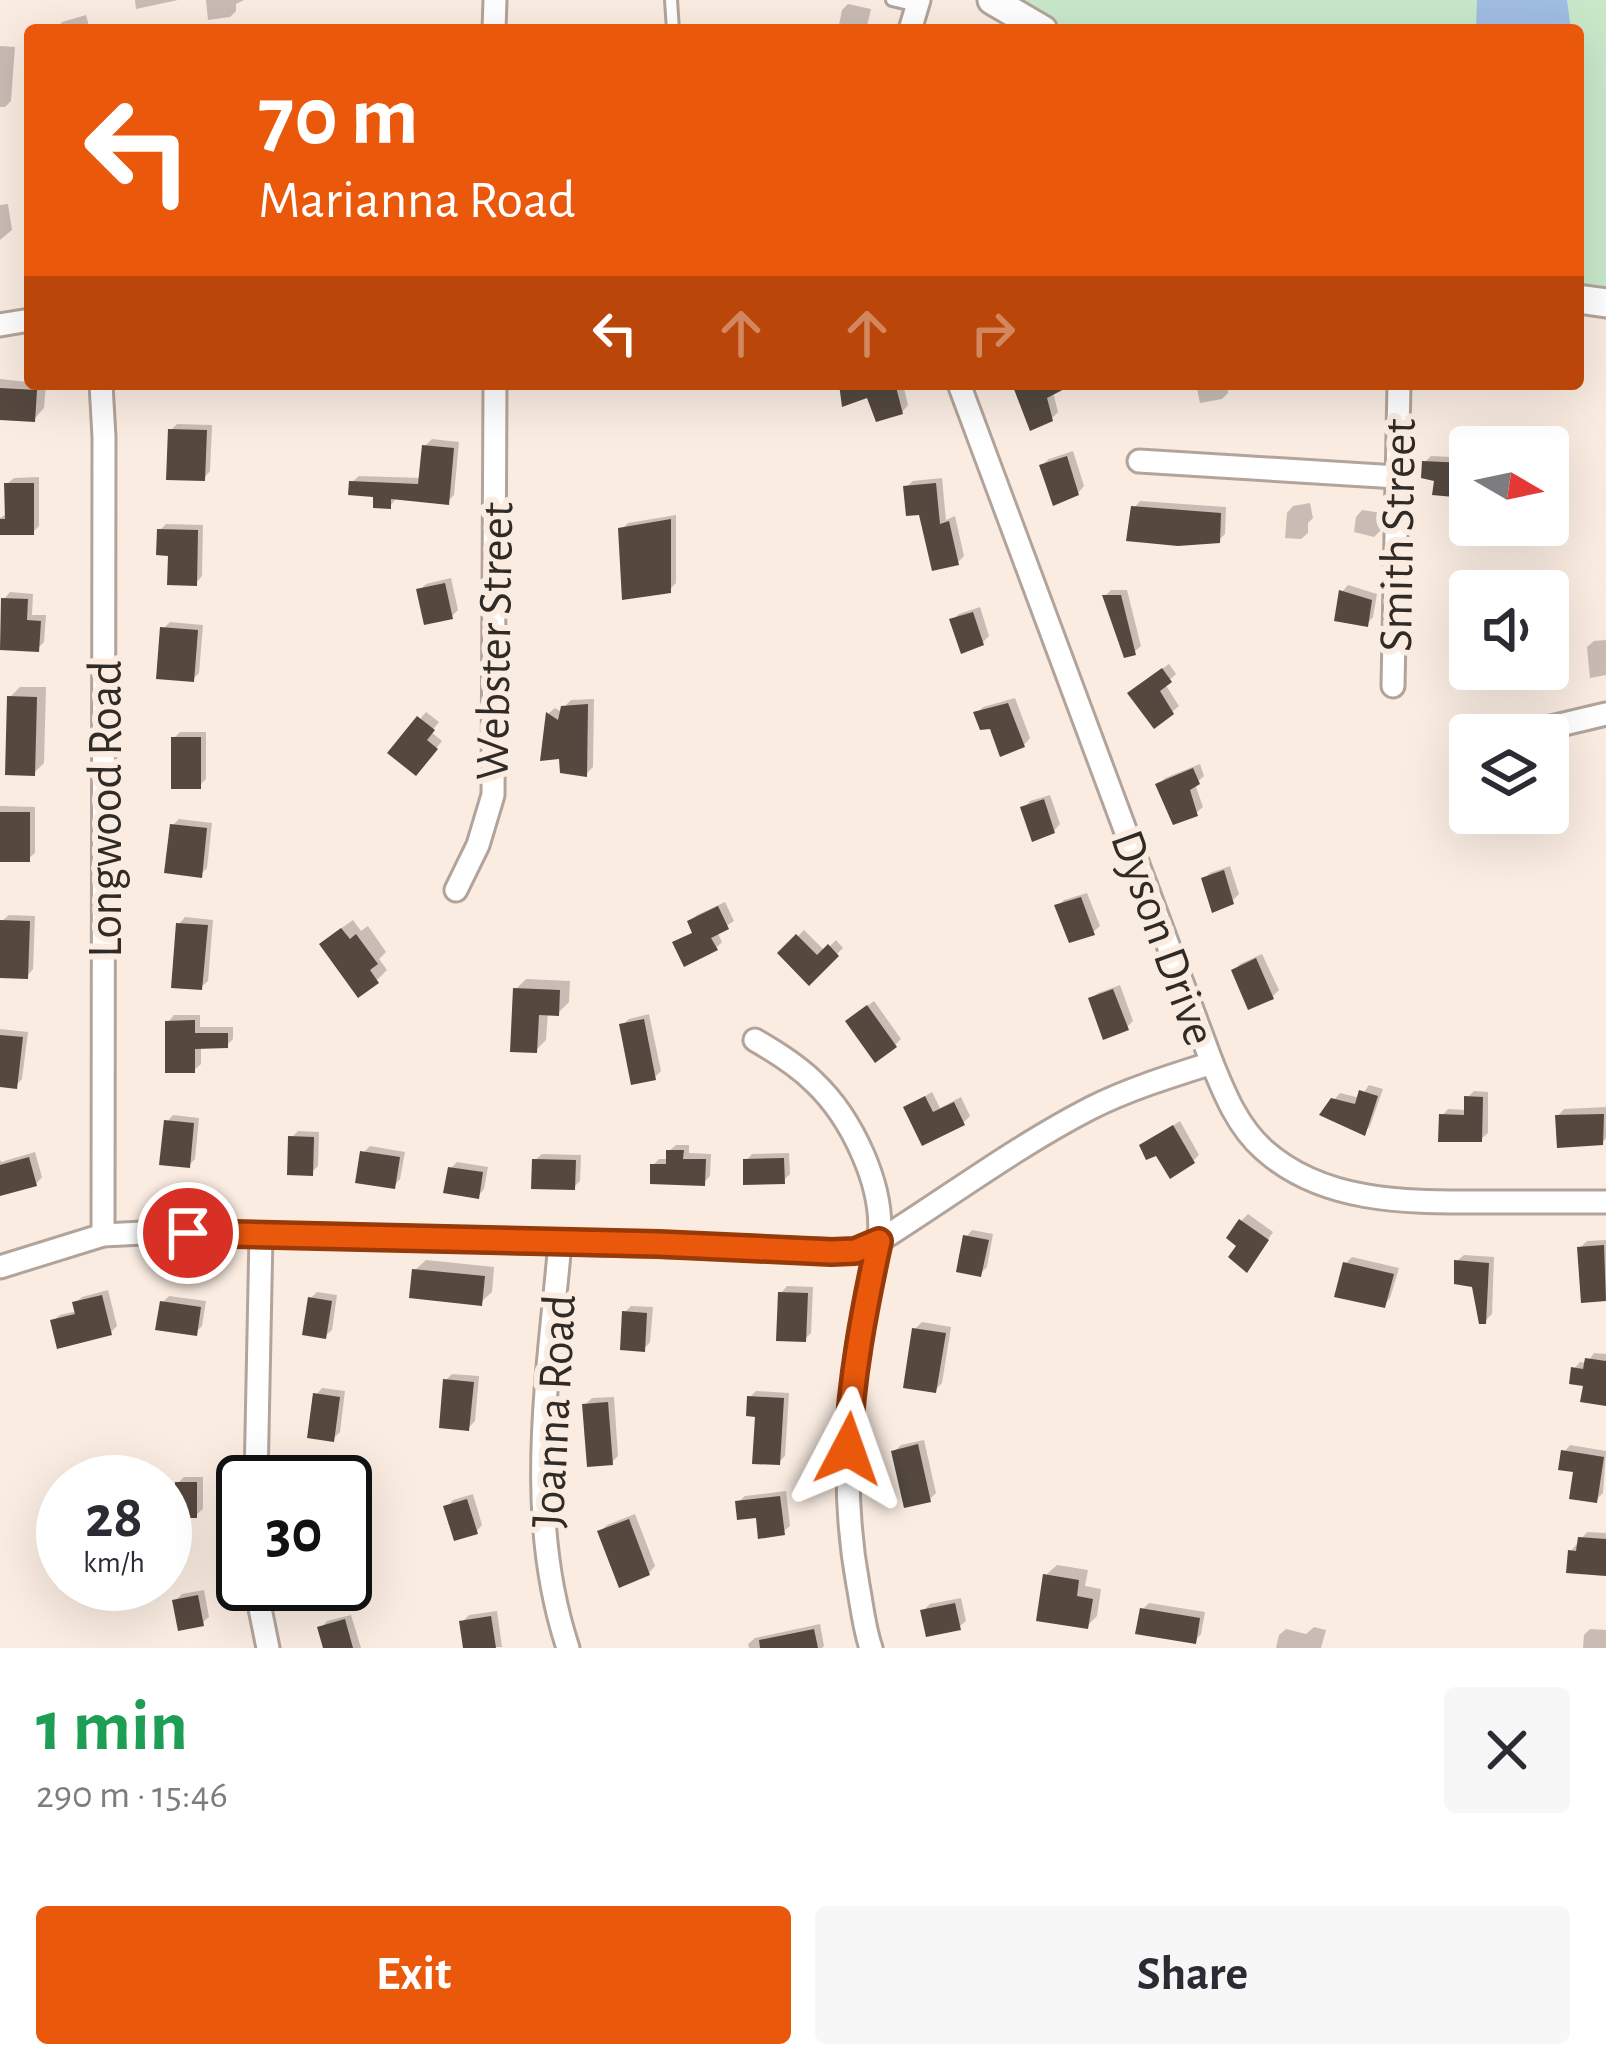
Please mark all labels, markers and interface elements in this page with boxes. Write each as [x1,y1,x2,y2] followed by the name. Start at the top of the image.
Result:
[60,72,216,228] icon: left
[258,76,419,160] text: 70 m
[258,174,576,228] text: Marianna Road
[582,300,648,366] icon: left
[708,300,774,366] icon: ahead
[834,300,900,366] icon: ahead
[960,300,1026,366] icon: right
[1373,418,1425,652] street label: Smith Street
[1449,426,1569,546] north arrow
[1449,426,1569,834] map controls
[470,501,522,781] street label: Webster Street
[1449,570,1569,690] button: sound
[83,660,131,958] street label: Longwood Road
[1449,714,1569,834] button: layers
[1101,824,1223,1052] street label: Dyson Drive
[137,1182,239,1284] pin
[155,1200,221,1266] icon: arrive
[525,1293,585,1529] street label: Joanna Road
[785,1386,911,1512] position arrow
[216,1455,372,1611] speed limit sign: 30
[85,1488,143,1548] text: 28
[83,1548,145,1578] text: km/h
[1444,1687,1570,1813] button: close
[36,1691,188,1763] text: 1 min
[36,1776,228,1815] text: 290 m · 15:46
[36,1906,791,2044] button: Exit
[815,1906,1570,2044] button: Share

